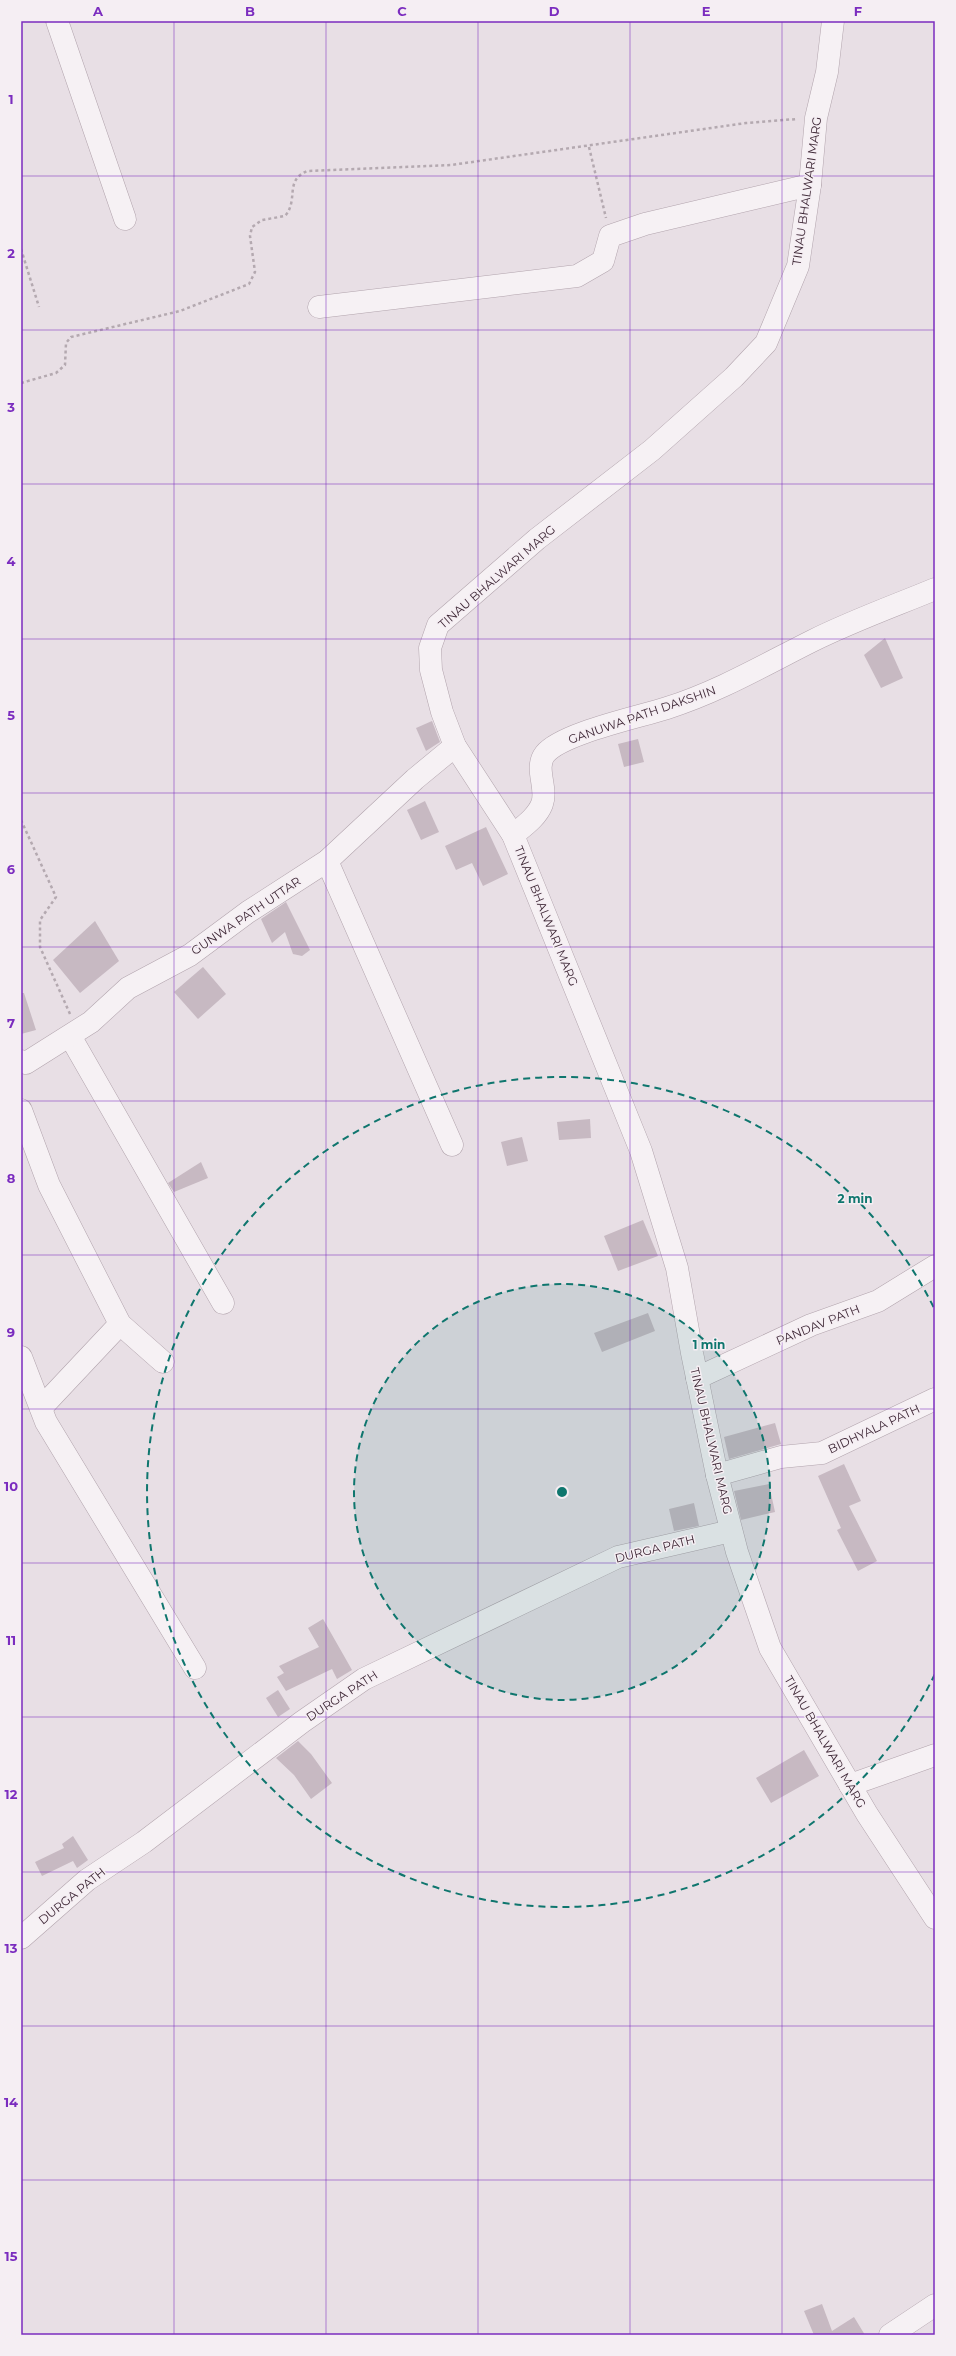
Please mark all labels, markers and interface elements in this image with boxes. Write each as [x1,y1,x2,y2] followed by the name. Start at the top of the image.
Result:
[92,3,104,19] text: A
[245,3,255,19] text: B
[397,3,407,19] text: C
[549,3,560,19] text: D
[702,3,711,19] text: E
[854,3,862,19] text: F
[8,91,14,107] text: 1
[789,116,824,266] street label: TINAU BHALWARI MARG
[7,245,15,261] text: 2
[6,399,15,415] text: 3
[435,522,558,632] street label: TINAU BHALWARI MARG
[7,553,16,569] text: 4
[566,682,718,747] street label: GANUWA PATH DAKSHIN
[7,707,15,723] text: 5
[511,843,582,988] street label: TINAU BHALWARI MARG
[7,861,16,877] text: 6
[188,873,304,958] street label: GUNWA PATH UTTAR
[7,1015,15,1031] text: 7
[7,1170,16,1186] text: 8
[838,1191,872,1206] text: 2 min
[774,1301,862,1348] street label: PANDAV PATH
[7,1324,15,1340] text: 9
[693,1337,725,1352] text: 1 min
[687,1366,736,1516] street label: TINAU BHALWARI MARG
[826,1401,922,1456] street label: BIDHYALA PATH
[4,1478,18,1494] text: 10
[555,1485,569,1499] centre of rings
[613,1531,696,1566] street label: DURGA PATH
[6,1632,16,1648] text: 11
[303,1667,380,1724] street label: DURGA PATH
[781,1673,869,1811] street label: TINAU BHALWARI MARG
[5,1786,18,1802] text: 12
[35,1864,108,1927] street label: DURGA PATH
[5,1940,18,1956] text: 13
[4,2094,18,2110] text: 14
[5,2248,18,2264] text: 15

